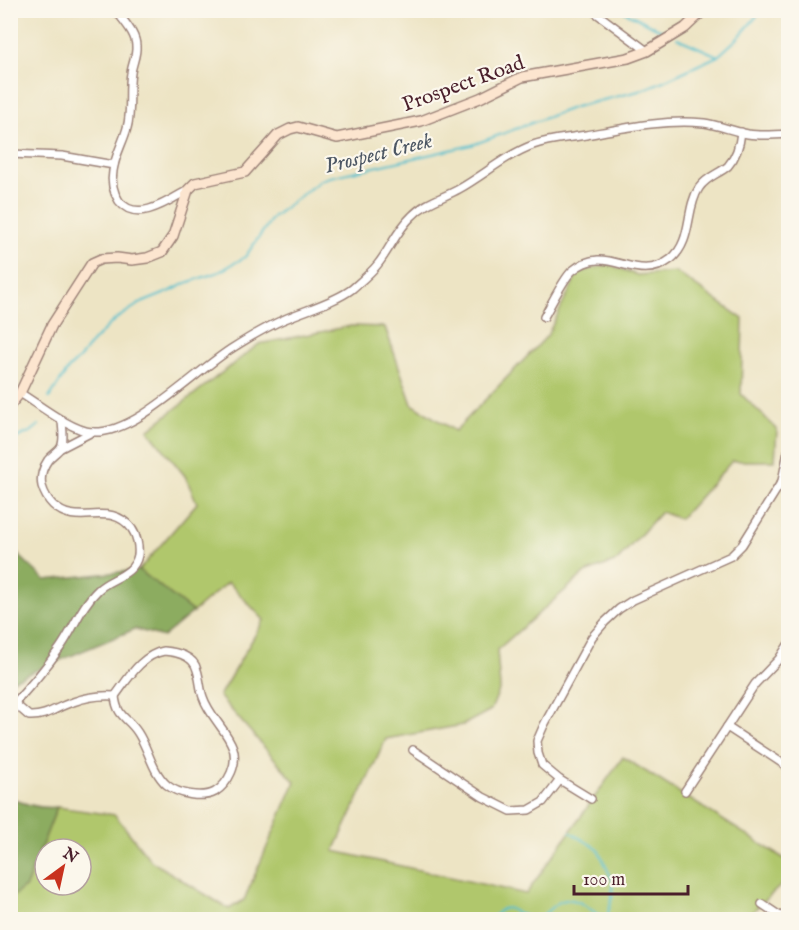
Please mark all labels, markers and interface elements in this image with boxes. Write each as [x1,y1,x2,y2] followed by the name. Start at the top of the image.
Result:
[399,50,529,119] street label: Prospect Road
[322,127,436,181] water label: Prospect Creek
[33,837,93,897] north arrow
[58,843,81,868] text: N
[574,858,688,896] scale bar
[583,869,625,892] text: 100 m

